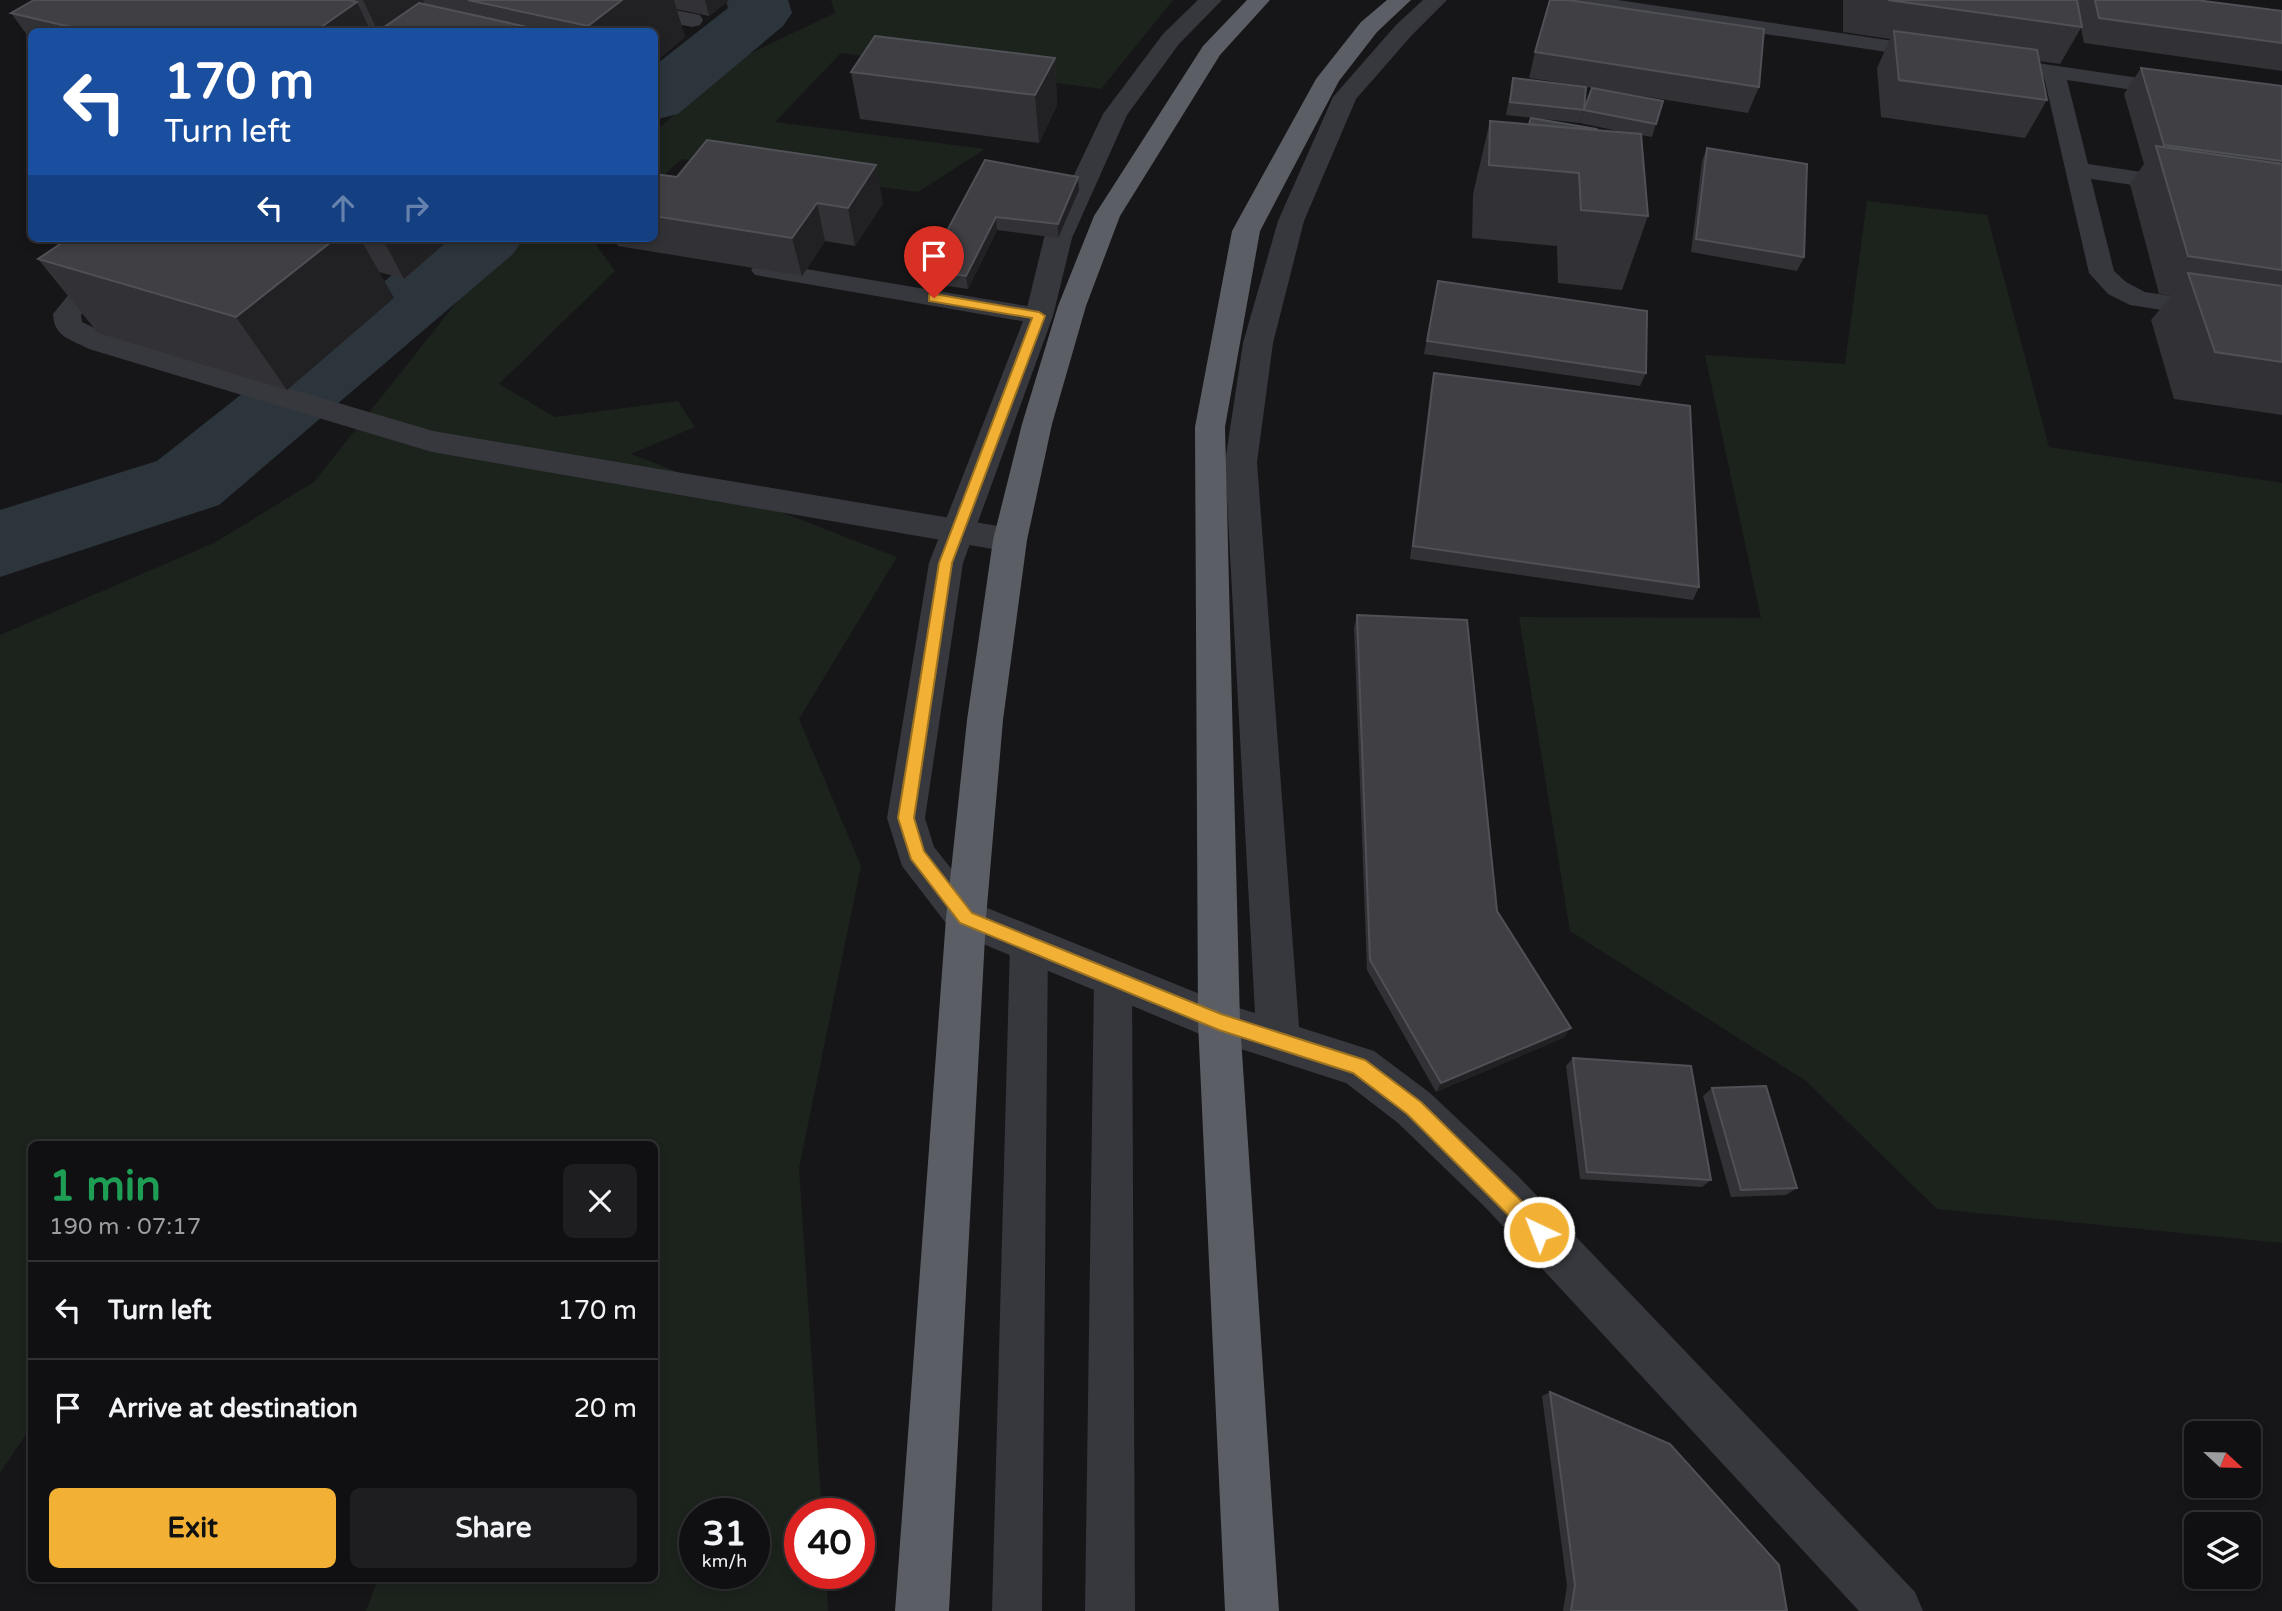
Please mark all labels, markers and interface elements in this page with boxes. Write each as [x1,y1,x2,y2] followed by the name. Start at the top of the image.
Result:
[164,53,314,112] text: 170 m
[49,56,140,147] icon: left
[164,113,291,151] text: Turn left
[251,189,289,227] icon: left
[324,189,362,227] icon: ahead
[397,189,435,227] icon: right
[904,226,964,298] pin
[915,237,953,275] icon: arrive
[49,1161,161,1212] text: 1 min
[563,1164,637,1238] button: close
[1502,1195,1576,1269] position arrow
[49,1213,201,1241] text: 190 m · 07:17
[49,1291,87,1329] icon: left
[108,1295,211,1326] text: Turn left
[557,1295,637,1326] text: 170 m
[49,1389,87,1427] icon: arrive
[108,1393,358,1424] text: Arrive at destination
[574,1393,637,1424] text: 20 m
[2184,1421,2261,1498] north arrow
[2184,1421,2261,1589] map controls
[49,1488,336,1568] button: Exit
[350,1488,637,1568] button: Share
[784,1498,875,1589] speed limit sign: 40
[2184,1512,2261,1589] button: layers
[703,1513,746,1555] text: 31
[702,1550,747,1572] text: km/h

